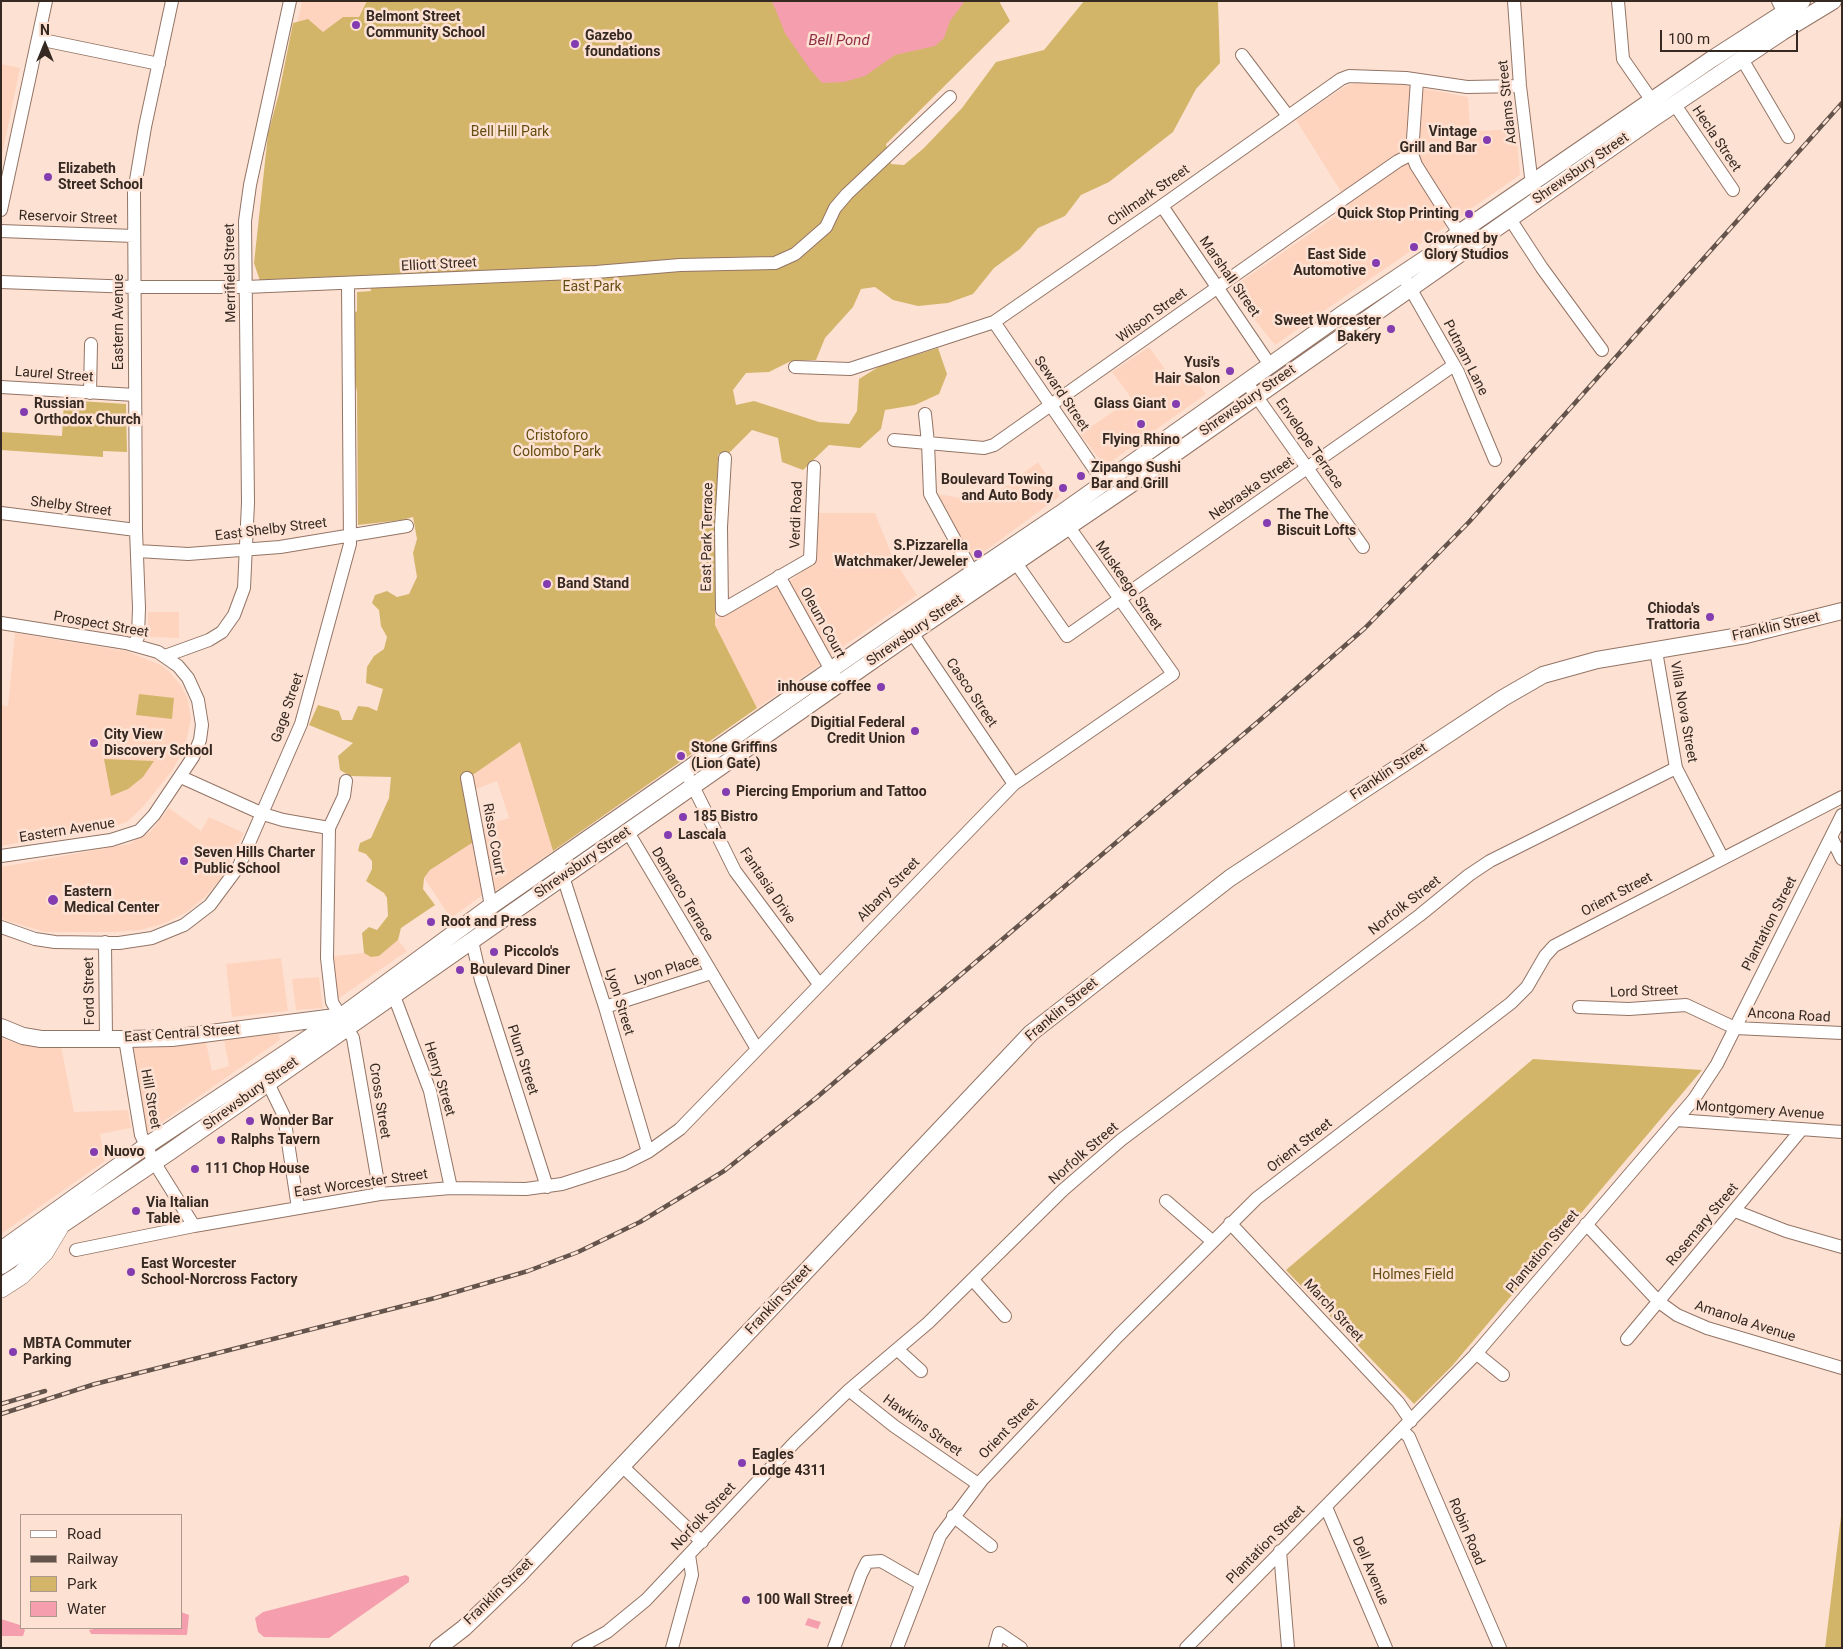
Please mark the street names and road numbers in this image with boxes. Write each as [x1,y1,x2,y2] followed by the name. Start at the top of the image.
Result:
[1495,59,1521,145] street label: Adams Street
[1688,103,1744,175] street label: Hecla Street
[1530,130,1632,208] street label: Shrewsbury Street
[1105,162,1193,230] street label: Chilmark Street
[18,208,118,228] street label: Reservoir Street
[222,223,240,323] street label: Merrifield Street
[1195,234,1263,320] street label: Marshall Street
[401,255,477,275] street label: Elliott Street
[111,274,127,370] street label: Eastern Avenue
[1114,285,1190,347] street label: Wilson Street
[1439,317,1491,399] street label: Putnam Lane
[1030,353,1092,435] street label: Seward Street
[1197,362,1299,440] street label: Shrewsbury Street
[14,364,94,386] street label: Laurel Street
[1272,396,1346,492] street label: Envelope Terrace
[1206,454,1298,524] street label: Nebraska Street
[787,481,807,549] street label: Verdi Road
[699,482,717,592] street label: East Park Terrace
[29,494,113,520] street label: Shelby Street
[214,515,328,545] street label: East Shelby Street
[1091,538,1165,634] street label: Muskeego Street
[796,585,848,661] street label: Oleum Court
[864,592,966,670] street label: Shrewsbury Street
[52,608,150,642] street label: Prospect Street
[1731,609,1821,645] street label: Franklin Street
[942,655,1000,731] street label: Casco Street
[1666,660,1700,764] street label: Villa Nova Street
[268,671,308,745] street label: Gage Street
[1347,740,1431,804] street label: Franklin Street
[478,802,508,876] street label: Risso Court
[18,815,116,847] street label: Eastern Avenue
[532,824,634,902] street label: Shrewsbury Street
[647,845,717,945] street label: Demarco Terrace
[735,845,799,927] street label: Fantasia Drive
[854,854,924,926] street label: Albany Street
[1579,869,1655,921] street label: Orient Street
[1366,873,1444,939] street label: Norfolk Street
[1739,874,1801,974] street label: Plantation Street
[633,953,701,989] street label: Lyon Place
[81,957,99,1025] street label: Ford Street
[601,966,637,1038] street label: Lyon Street
[1022,975,1102,1045] street label: Franklin Street
[1610,982,1678,1002] street label: Lord Street
[1747,1005,1831,1027] street label: Ancona Road
[124,1022,240,1046] street label: East Central Street
[503,1023,541,1097] street label: Plum Street
[420,1040,458,1118] street label: Henry Street
[200,1054,302,1134] street label: Shrewsbury Street
[365,1062,393,1140] street label: Cross Street
[136,1068,164,1130] street label: Hill Street
[1695,1098,1825,1124] street label: Montgomery Avenue
[1264,1115,1336,1177] street label: Orient Street
[1046,1119,1122,1189] street label: Norfolk Street
[293,1166,429,1202] street label: East Worcester Street
[1663,1180,1743,1270] street label: Rosemary Street
[1503,1207,1583,1297] street label: Plantation Street
[742,1262,816,1338] street label: Franklin Street
[1300,1276,1366,1346] street label: March Street
[1692,1298,1798,1346] street label: Amanola Avenue
[879,1392,965,1460] street label: Hawkins Street
[976,1395,1042,1463] street label: Orient Street
[668,1480,740,1554] street label: Norfolk Street
[1444,1496,1488,1568] street label: Robin Road
[1223,1502,1309,1588] street label: Plantation Street
[1348,1534,1392,1608] street label: Dell Avenue
[461,1555,537,1629] street label: Franklin Street

